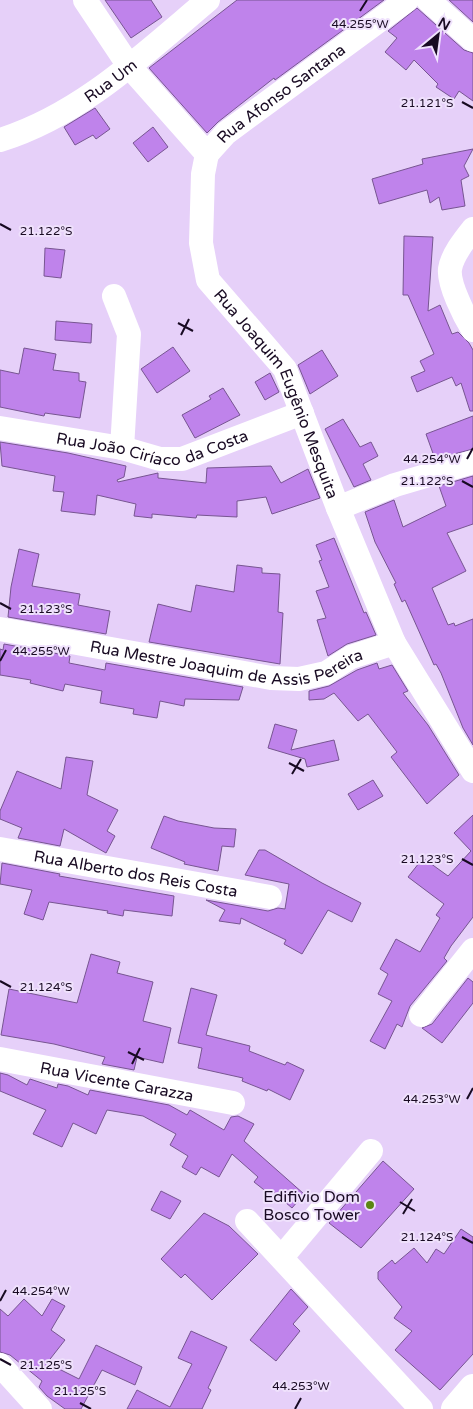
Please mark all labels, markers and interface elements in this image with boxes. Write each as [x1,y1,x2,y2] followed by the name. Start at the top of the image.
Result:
[413,10,463,60] north arrow
[435,14,453,34] text: N
[331,17,389,31] text: 44.255°W
[213,40,349,148] street label: Rua Afonso Santana
[81,55,141,107] street label: Rua Um
[401,96,453,110] text: 21.121°S
[20,224,72,238] text: 21.122°S
[209,285,342,502] street label: Rua Joaquim Eugênio Mesquita
[53,423,251,445] street label: Rua João Ciríaco da Costa
[55,426,251,470] text: Rua João Ciríaco da Costa
[403,452,461,466] text: 44.254°W
[401,474,453,488] text: 21.122°S
[20,602,72,616] text: 21.123°S
[87,636,367,660] street label: Rua Mestre Joaquim de Assis Pereira
[88,636,365,690] text: Rua Mestre Joaquim de Assis Pereira
[12,644,70,658] text: 44.255°W
[32,846,239,902] street label: Rua Alberto dos Reis Costa
[401,852,453,866] text: 21.123°S
[20,980,72,994] text: 21.124°S
[38,1058,195,1106] street label: Rua Vicente Carazza
[403,1092,461,1106] text: 44.253°W
[263,1187,361,1225] place label: Edifivio Dom Bosco Tower
[364,1199,376,1211] marker: Edifivio Dom Bosco Tower
[401,1230,453,1244] text: 21.124°S
[12,1284,70,1298] text: 44.254°W
[20,1358,72,1372] text: 21.125°S
[272,1379,330,1393] text: 44.253°W
[54,1384,106,1398] text: 21.125°S

